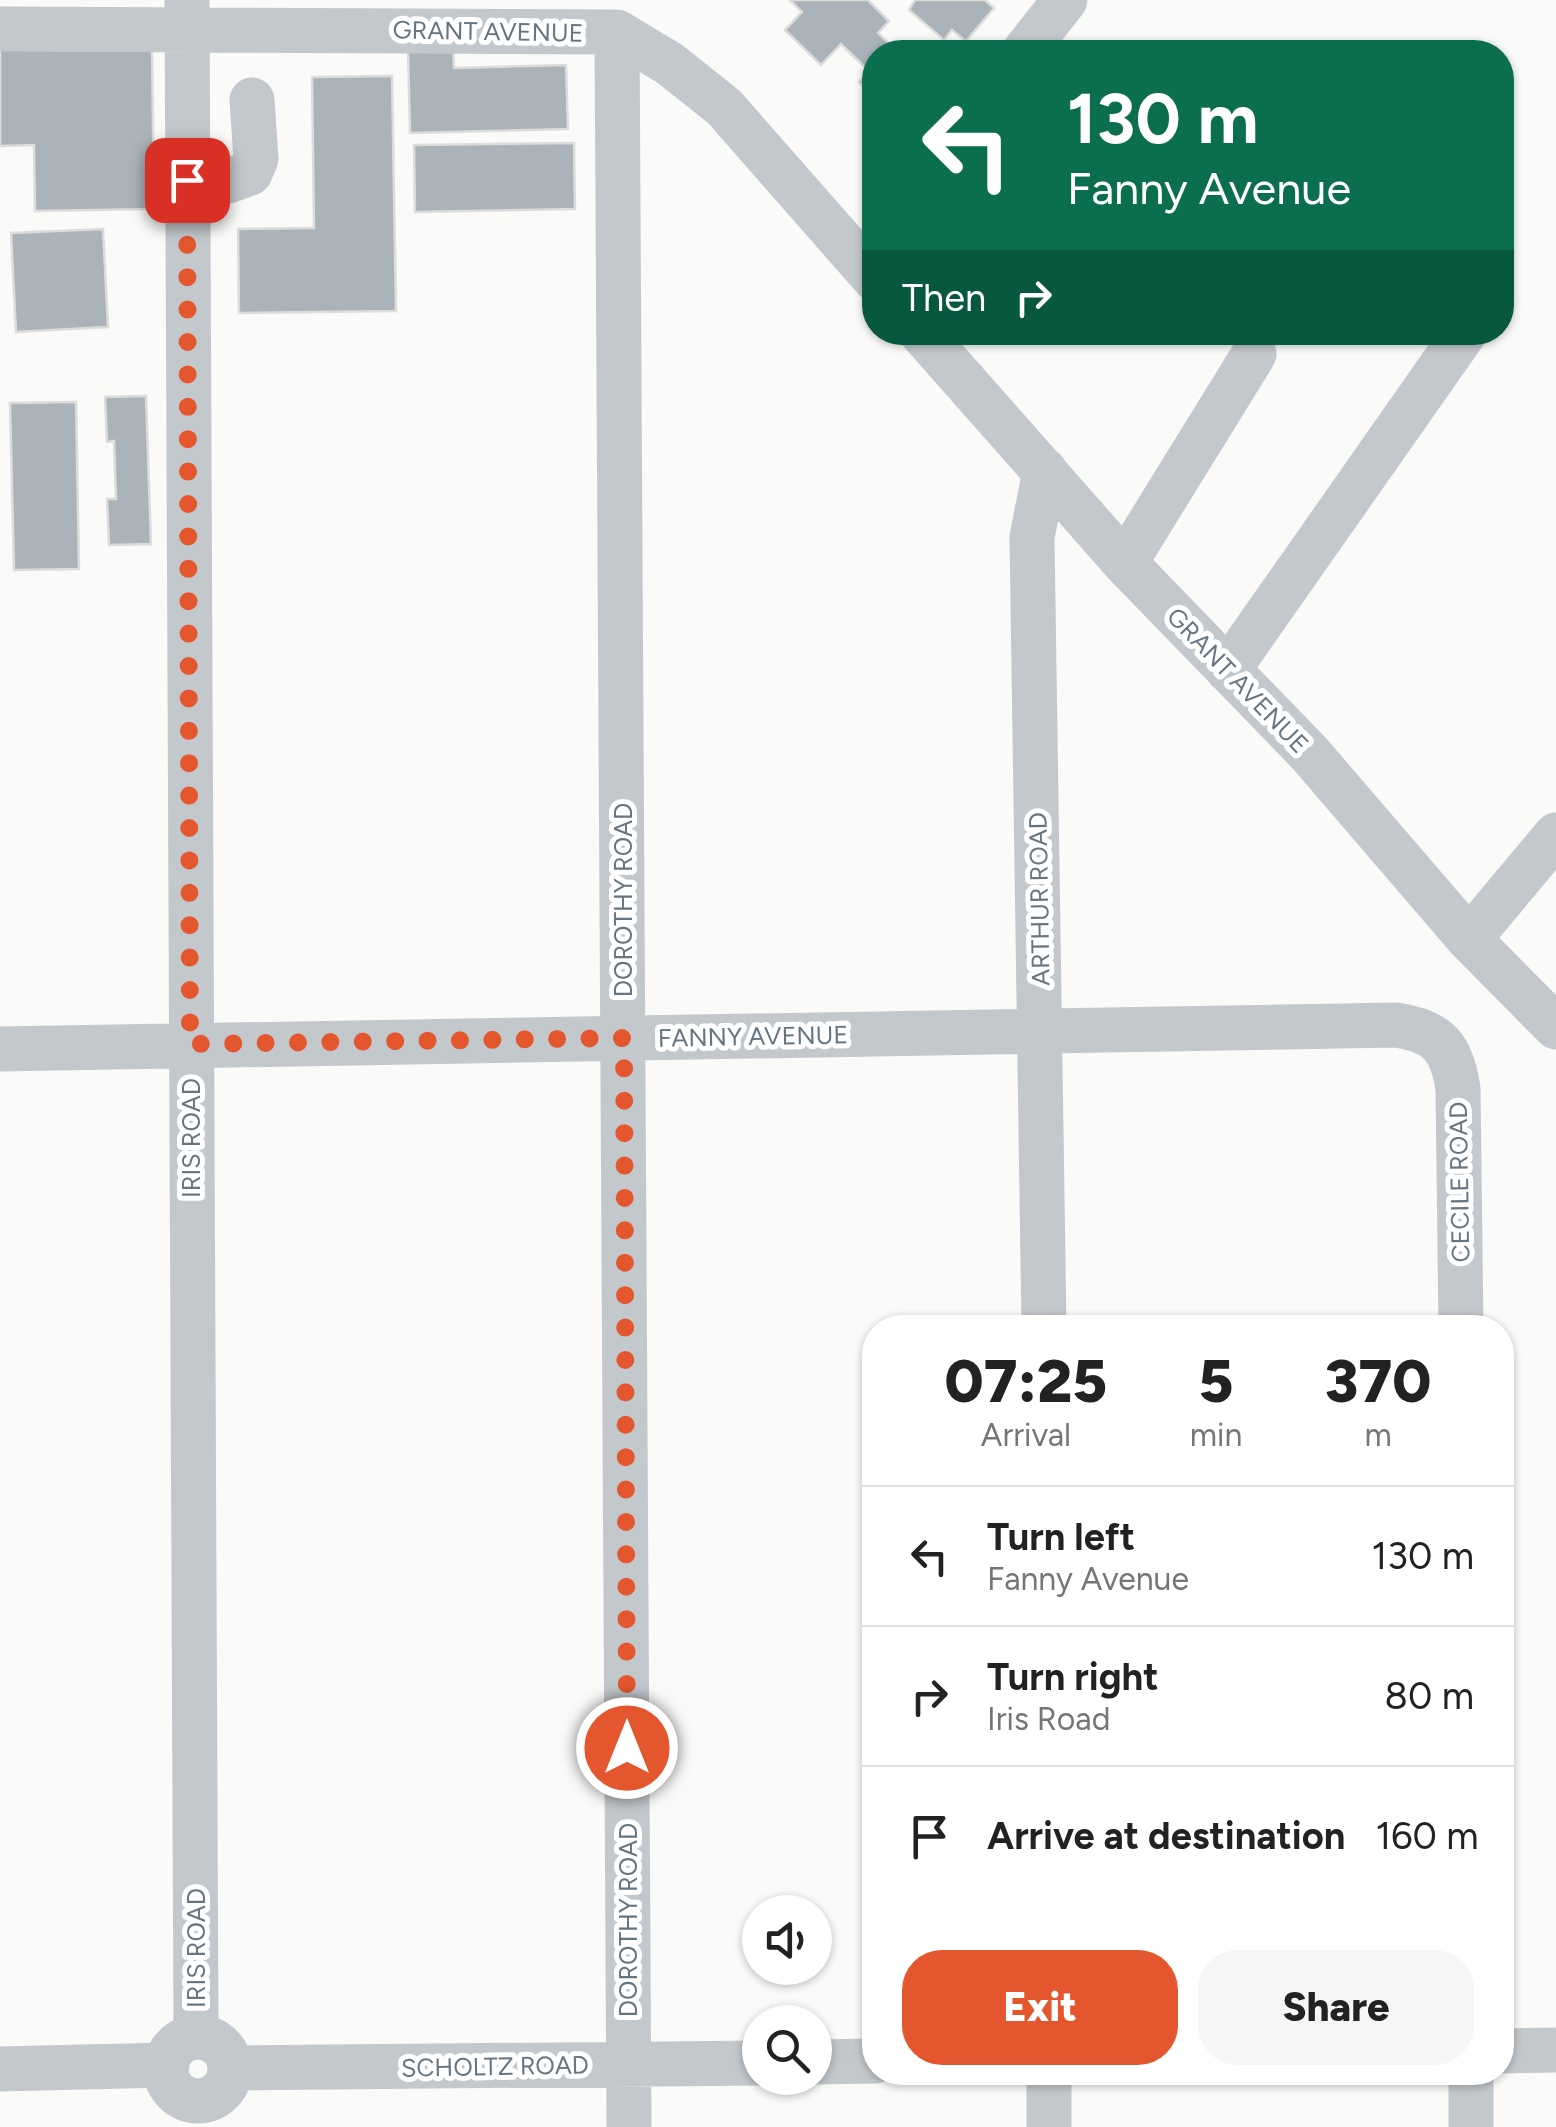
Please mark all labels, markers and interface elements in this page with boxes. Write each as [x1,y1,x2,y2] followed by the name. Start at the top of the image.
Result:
[392,14,584,48] street label: GRANT AVENUE
[1067,76,1259,161] text: 130 m
[902,80,1032,210] icon: left
[145,138,230,223] pin
[160,153,215,208] icon: arrive
[1067,161,1351,215] text: Fanny Avenue
[1006,270,1061,325] icon: right
[902,275,986,321] text: Then
[1161,601,1315,759] street label: GRANT AVENUE
[608,803,638,997] street label: DOROTHY ROAD
[1022,812,1056,986] street label: ARTHUR ROAD
[658,1019,848,1053] street label: FANNY AVENUE
[176,1078,206,1198] street label: IRIS ROAD
[1443,1101,1475,1263] street label: CECILE ROAD
[945,1345,1107,1417] text: 07:25
[1199,1345,1234,1417] text: 5
[1325,1345,1431,1417] text: 370
[981,1416,1071,1454] text: Arrival
[1190,1416,1242,1454] text: min
[1365,1416,1392,1454] text: m
[987,1514,1135,1560] text: Turn left
[902,1529,957,1584] icon: left
[1372,1533,1474,1579] text: 130 m
[987,1560,1189,1598] text: Fanny Avenue
[987,1654,1159,1700] text: Turn right
[902,1669,957,1724] icon: right
[1385,1673,1474,1719] text: 80 m
[575,1696,679,1800] position arrow
[987,1700,1110,1738] text: Iris Road
[902,1809,957,1864] icon: arrive
[987,1813,1345,1859] text: Arrive at destination
[1375,1813,1479,1859] text: 160 m
[613,1823,643,2017] street label: DOROTHY ROAD
[181,1888,211,2008] street label: IRIS ROAD
[742,1895,832,2095] map controls
[742,1895,832,1985] button: sound
[902,1950,1178,2065] button: Exit
[1198,1950,1474,2065] button: Share
[742,2005,832,2095] button: search
[401,2049,589,2083] street label: SCHOLTZ ROAD

